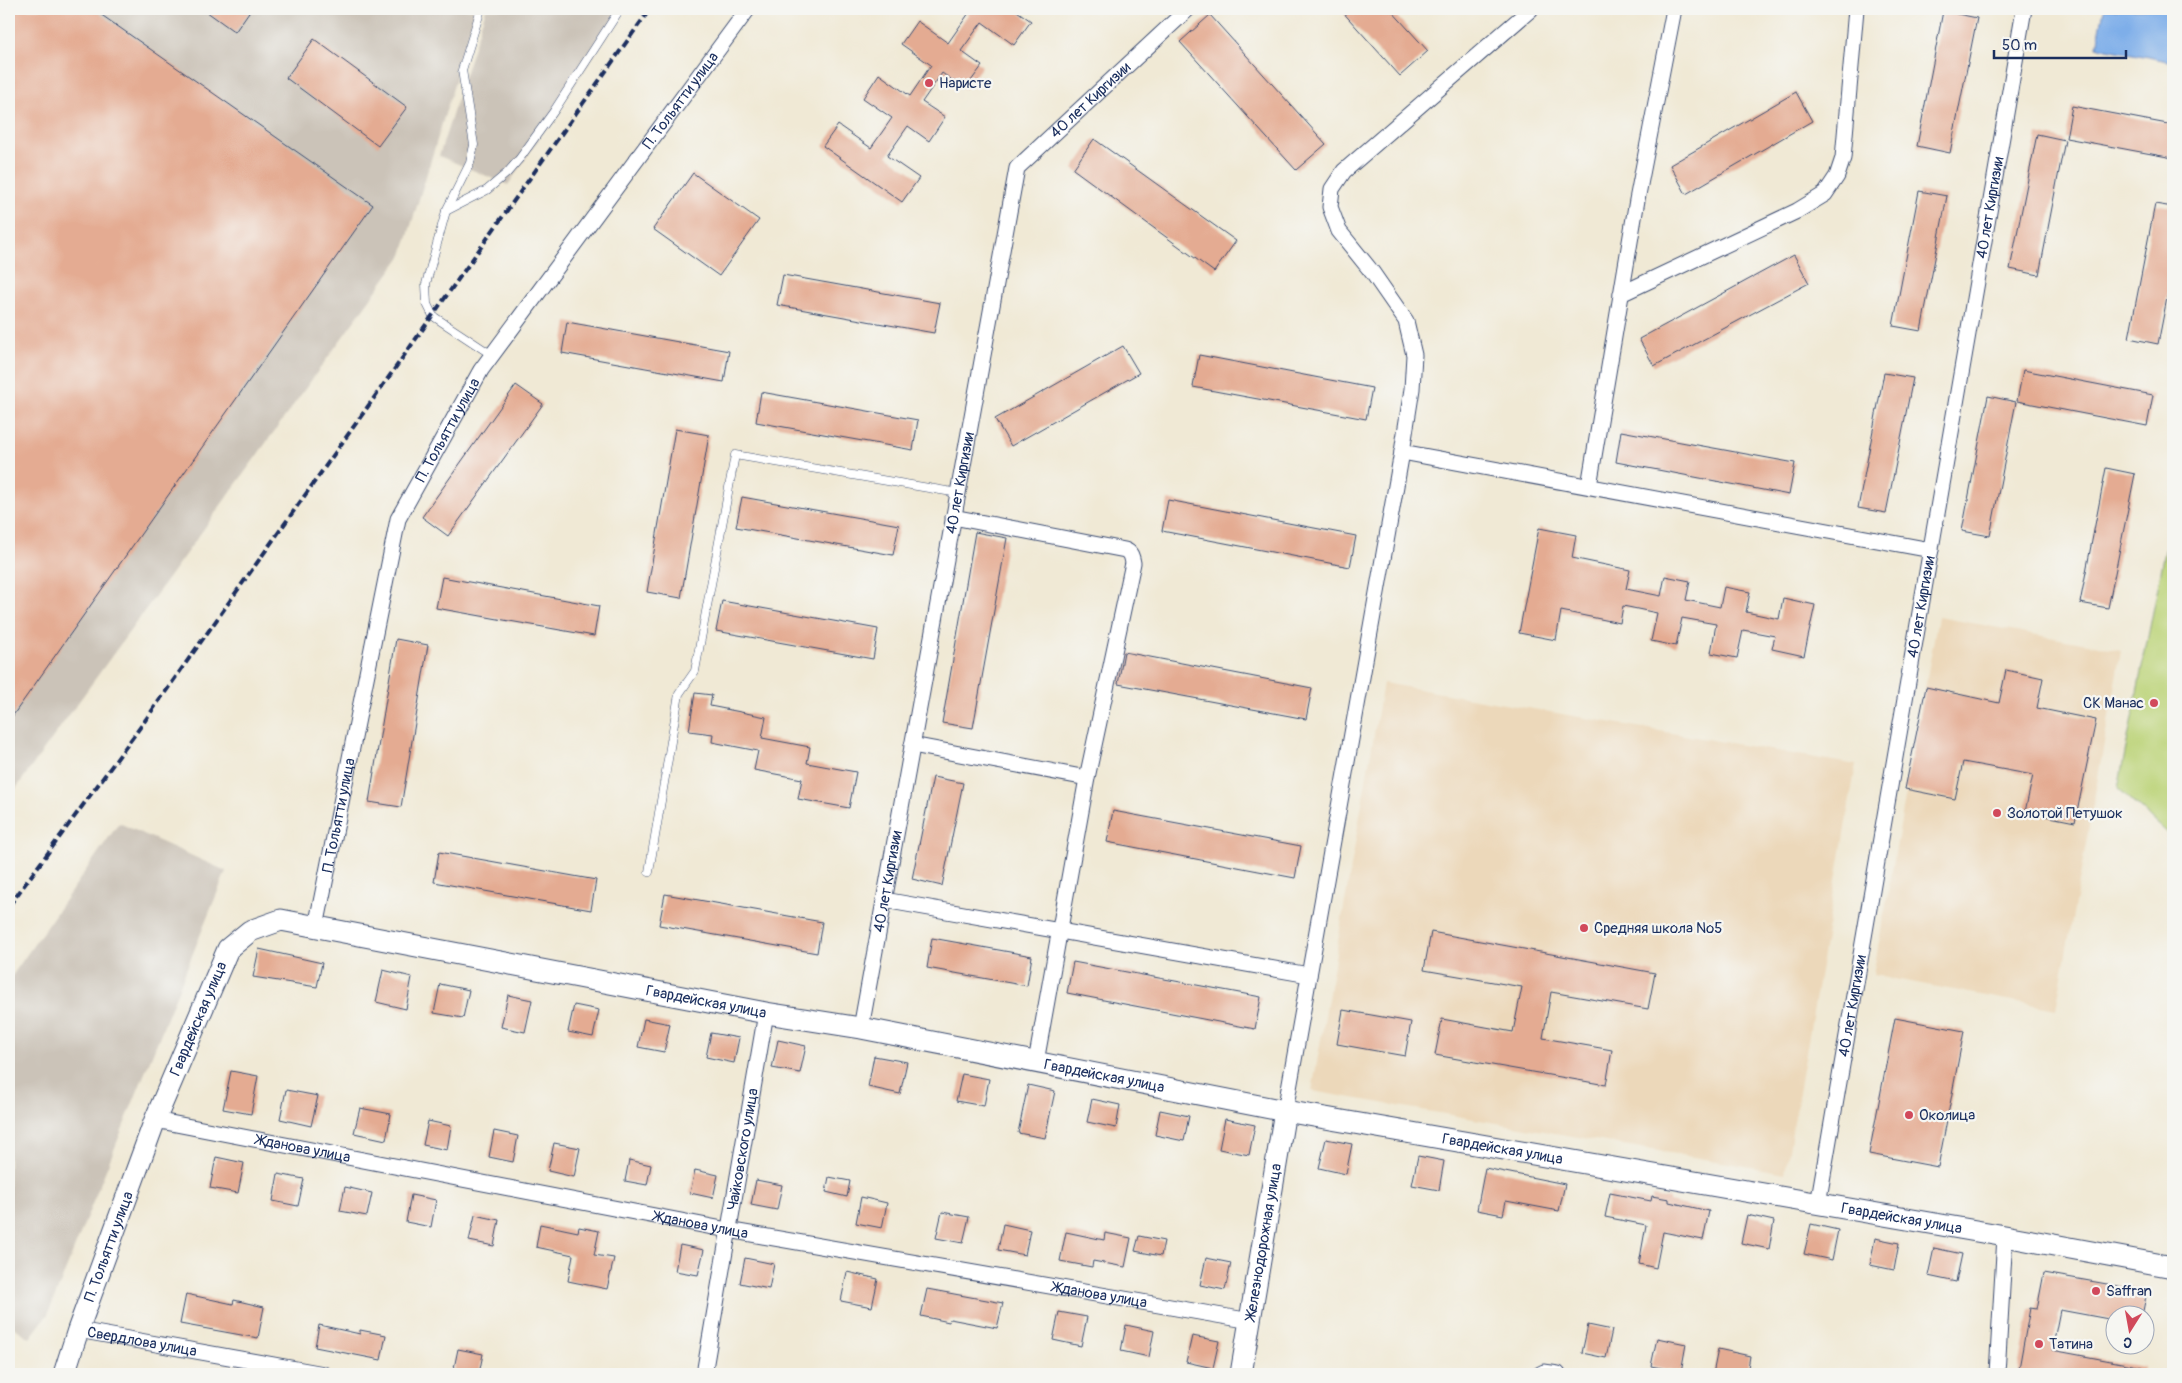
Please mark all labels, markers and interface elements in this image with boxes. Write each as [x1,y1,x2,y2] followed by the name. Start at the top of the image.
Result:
[1994,28,2127,60] scale bar
[2002,36,2037,55] text: 50 m
[639,48,723,153] street label: П. Тольятти улица
[1046,58,1135,142] street label: 40 лет Киргизии
[939,74,992,93] place label: Наристе
[923,77,935,89] marker: Наристе
[1972,155,2008,260] street label: 40 лет Киргизии
[411,375,485,486] street label: П. Тольятти улица
[942,430,979,535] street label: 40 лет Киргизии
[1903,554,1940,659] street label: 40 лет Киргизии
[2083,694,2144,713] place label: СК Манас
[2148,697,2160,709] marker: СК Манас
[318,756,360,874] street label: П. Тольятти улица
[2007,804,2123,823] place label: Золотой Петушок
[1991,807,2003,819] marker: Золотой Петушок
[870,829,907,934] street label: 40 лет Киргизии
[1594,919,1722,938] place label: Средняя школа №5
[1578,922,1590,934] marker: Средняя школа №5
[1835,953,1871,1058] street label: 40 лет Киргизии
[166,959,231,1079] street label: Гвардейская улица
[644,981,768,1023] street label: Гвардейская улица
[1042,1055,1166,1097] street label: Гвардейская улица
[723,1087,763,1212] street label: Чайковского улица
[1919,1106,1975,1125] place label: Околица
[1903,1109,1915,1121] marker: Околица
[1441,1129,1564,1169] street label: Гвардейская улица
[253,1130,352,1167] street label: Жданова улица
[1241,1162,1286,1324] street label: Железнодорожная улица
[80,1189,138,1305] street label: П. Тольятти улица
[1840,1199,1963,1238] street label: Гвардейская улица
[650,1207,750,1243] street label: Жданова улица
[1049,1277,1149,1313] street label: Жданова улица
[2106,1282,2152,1301] place label: Saffran
[2090,1285,2102,1297] marker: Saffran
[2104,1306,2154,1356] north arrow
[86,1323,198,1361] street label: Свердлова улица
[2121,1333,2133,1351] text: С
[2049,1335,2093,1354] place label: Татина
[2033,1338,2045,1350] marker: Татина

